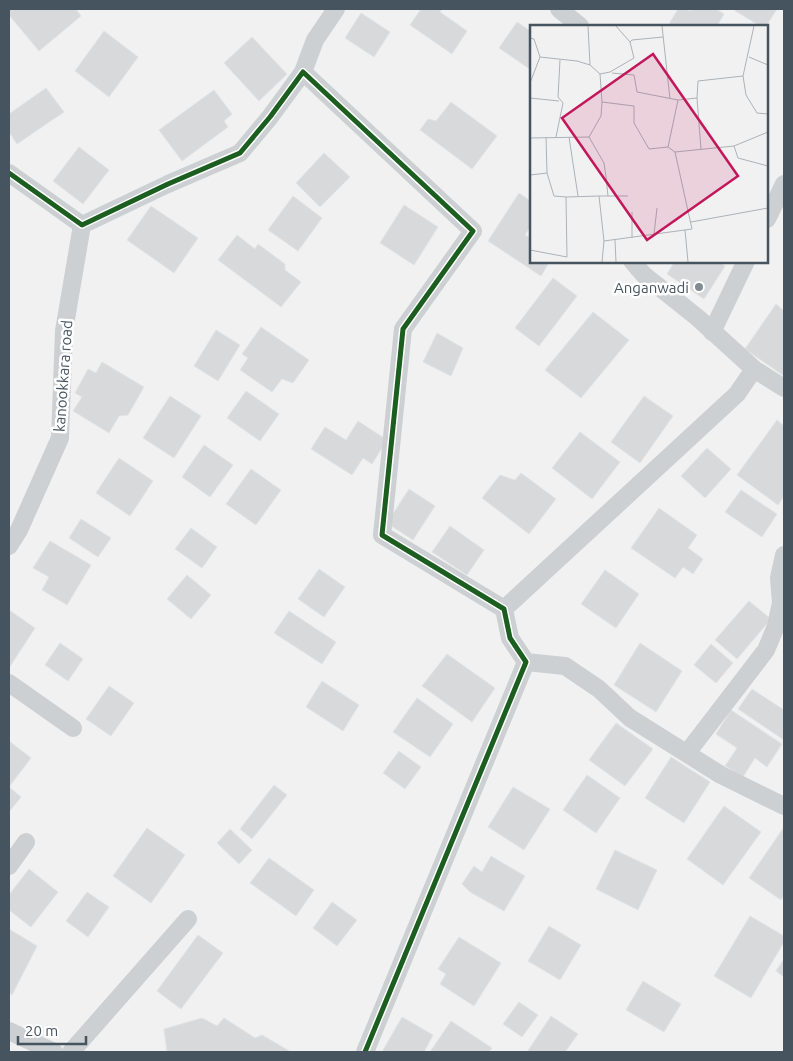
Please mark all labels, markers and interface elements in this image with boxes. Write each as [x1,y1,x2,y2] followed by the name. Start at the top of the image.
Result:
[530,25,768,262] inset map
[614,279,689,296] place label: Anganwadi
[693,281,705,293] marker: Anganwadi
[51,320,75,432] street label: kanookkara road
[18,1014,85,1046] scale bar
[25,1022,58,1039] text: 20 m

